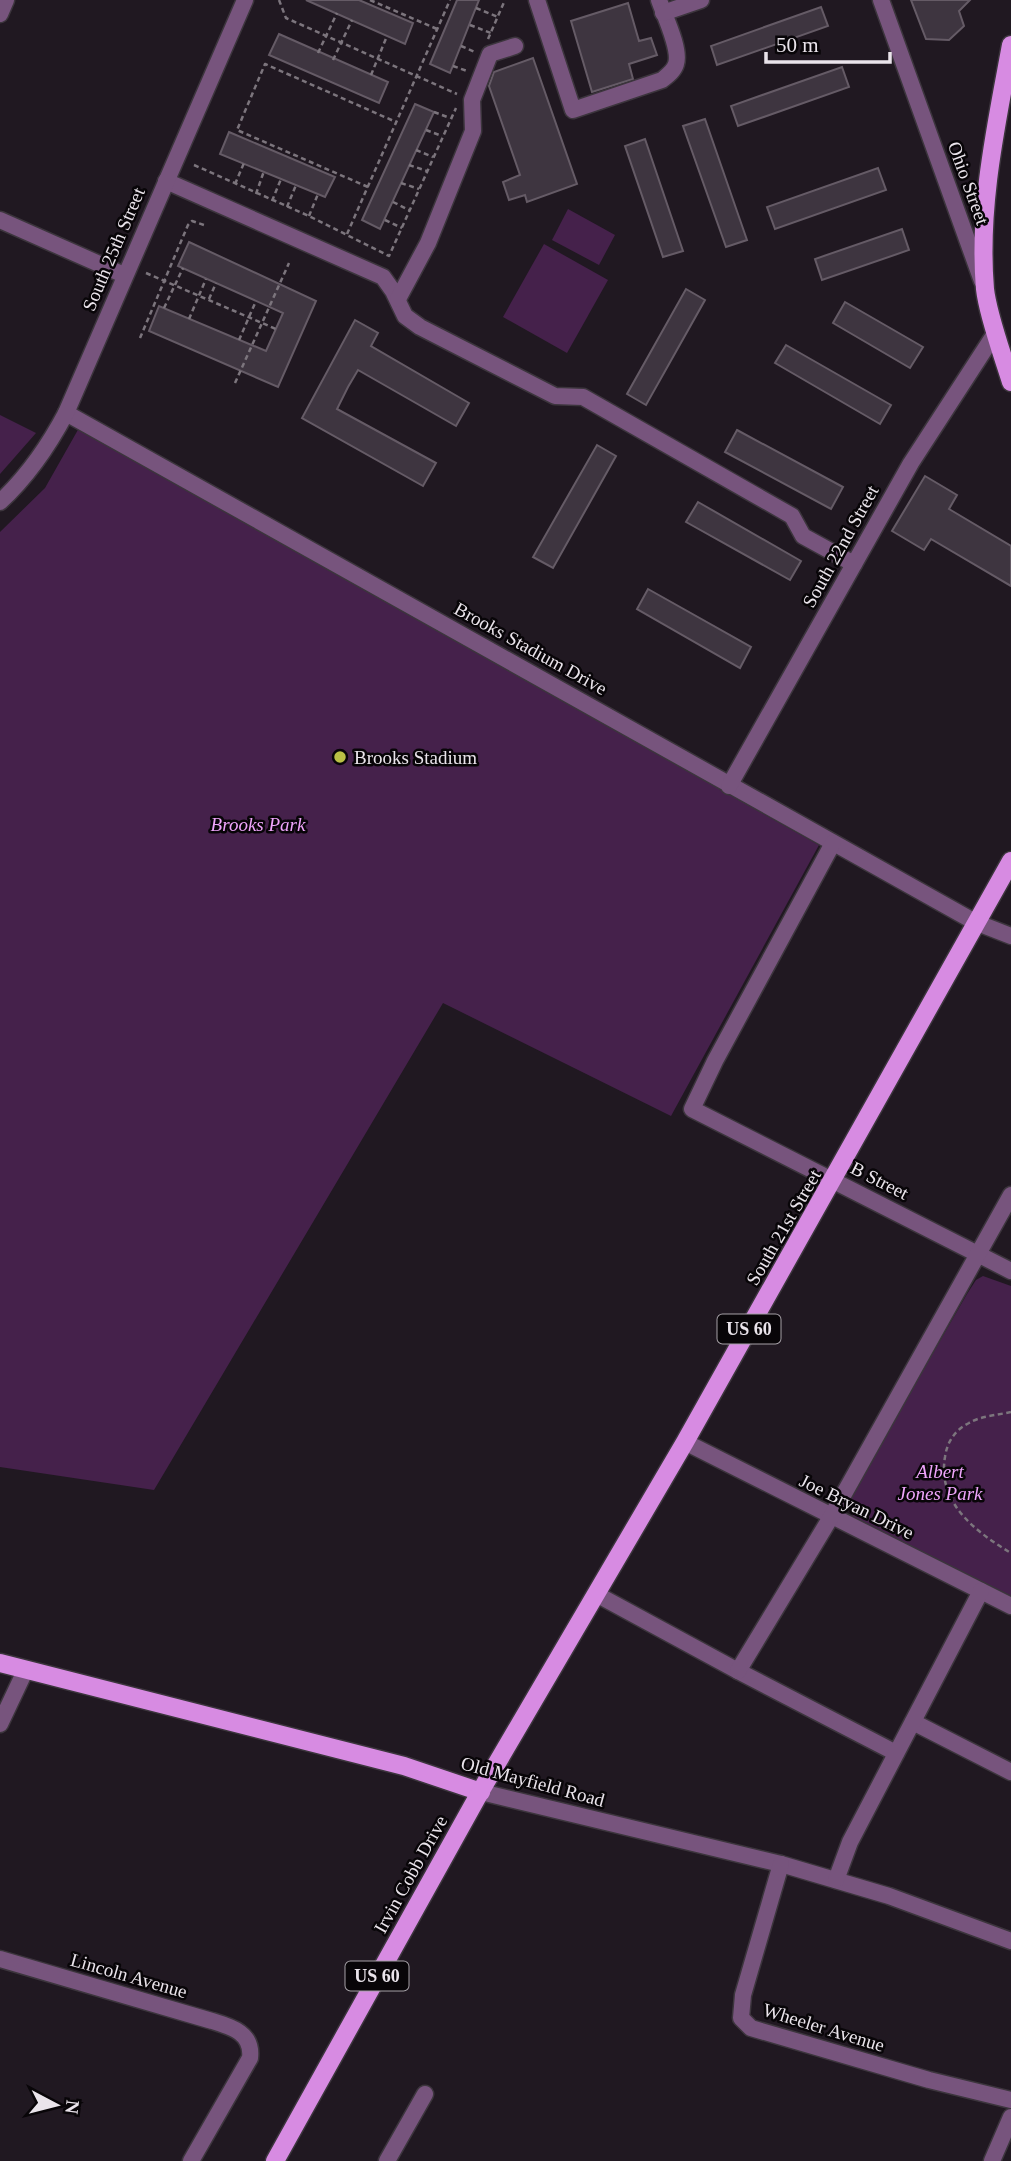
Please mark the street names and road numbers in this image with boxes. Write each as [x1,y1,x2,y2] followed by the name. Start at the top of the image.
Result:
[944,139,994,228] street label: Ohio Street
[78,184,149,314] street label: South 25th Street
[798,481,883,611] street label: South 22nd Street
[451,598,611,699] street label: Brooks Stadium Drive
[847,1157,913,1204] street label: B Street
[742,1165,825,1289] street label: South 21st Street
[718,1314,780,1344] road number: US 60
[796,1470,917,1543] street label: Joe Bryan Drive
[459,1752,607,1811] street label: Old Mayfield Road
[370,1812,451,1937] street label: Irvin Cobb Drive
[68,1949,190,2002] street label: Lincoln Avenue
[346,1962,408,1990] road number: US 60
[761,1999,887,2056] street label: Wheeler Avenue

